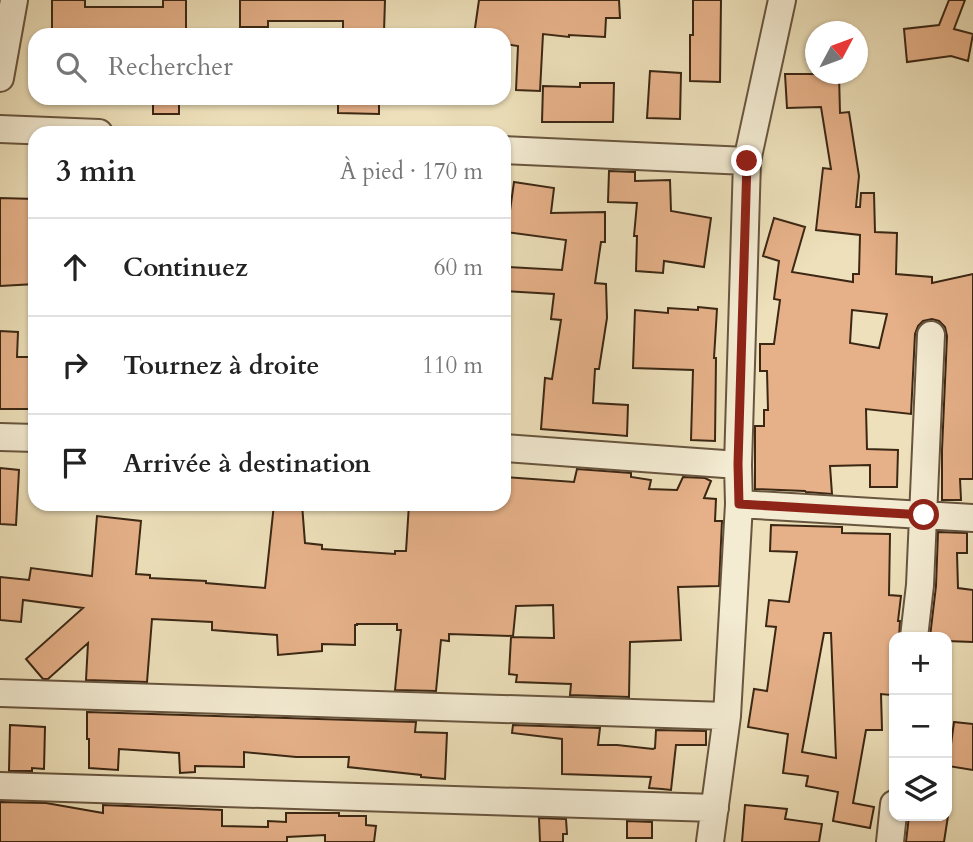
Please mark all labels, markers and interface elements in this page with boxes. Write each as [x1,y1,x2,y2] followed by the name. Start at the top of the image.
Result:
[805,21,868,84] north arrow
[28,28,511,105] search box
[52,48,90,86] icon: search
[108,49,233,84] text: Rechercher
[731,145,762,176] route end
[56,151,136,192] text: 3 min
[340,156,483,187] text: À pied · 170 m
[56,248,94,286] icon: ahead
[123,250,248,285] text: Continuez
[434,252,483,283] text: 60 m
[56,346,94,384] icon: right
[123,348,319,383] text: Tournez à droite
[422,350,483,381] text: 110 m
[56,444,94,482] icon: arrive
[123,446,371,481] text: Arrivée à destination
[908,499,939,530] route start
[889,632,952,821] map controls
[889,632,952,695] button: +
[889,695,952,758] button: −
[889,758,952,821] button: layers

